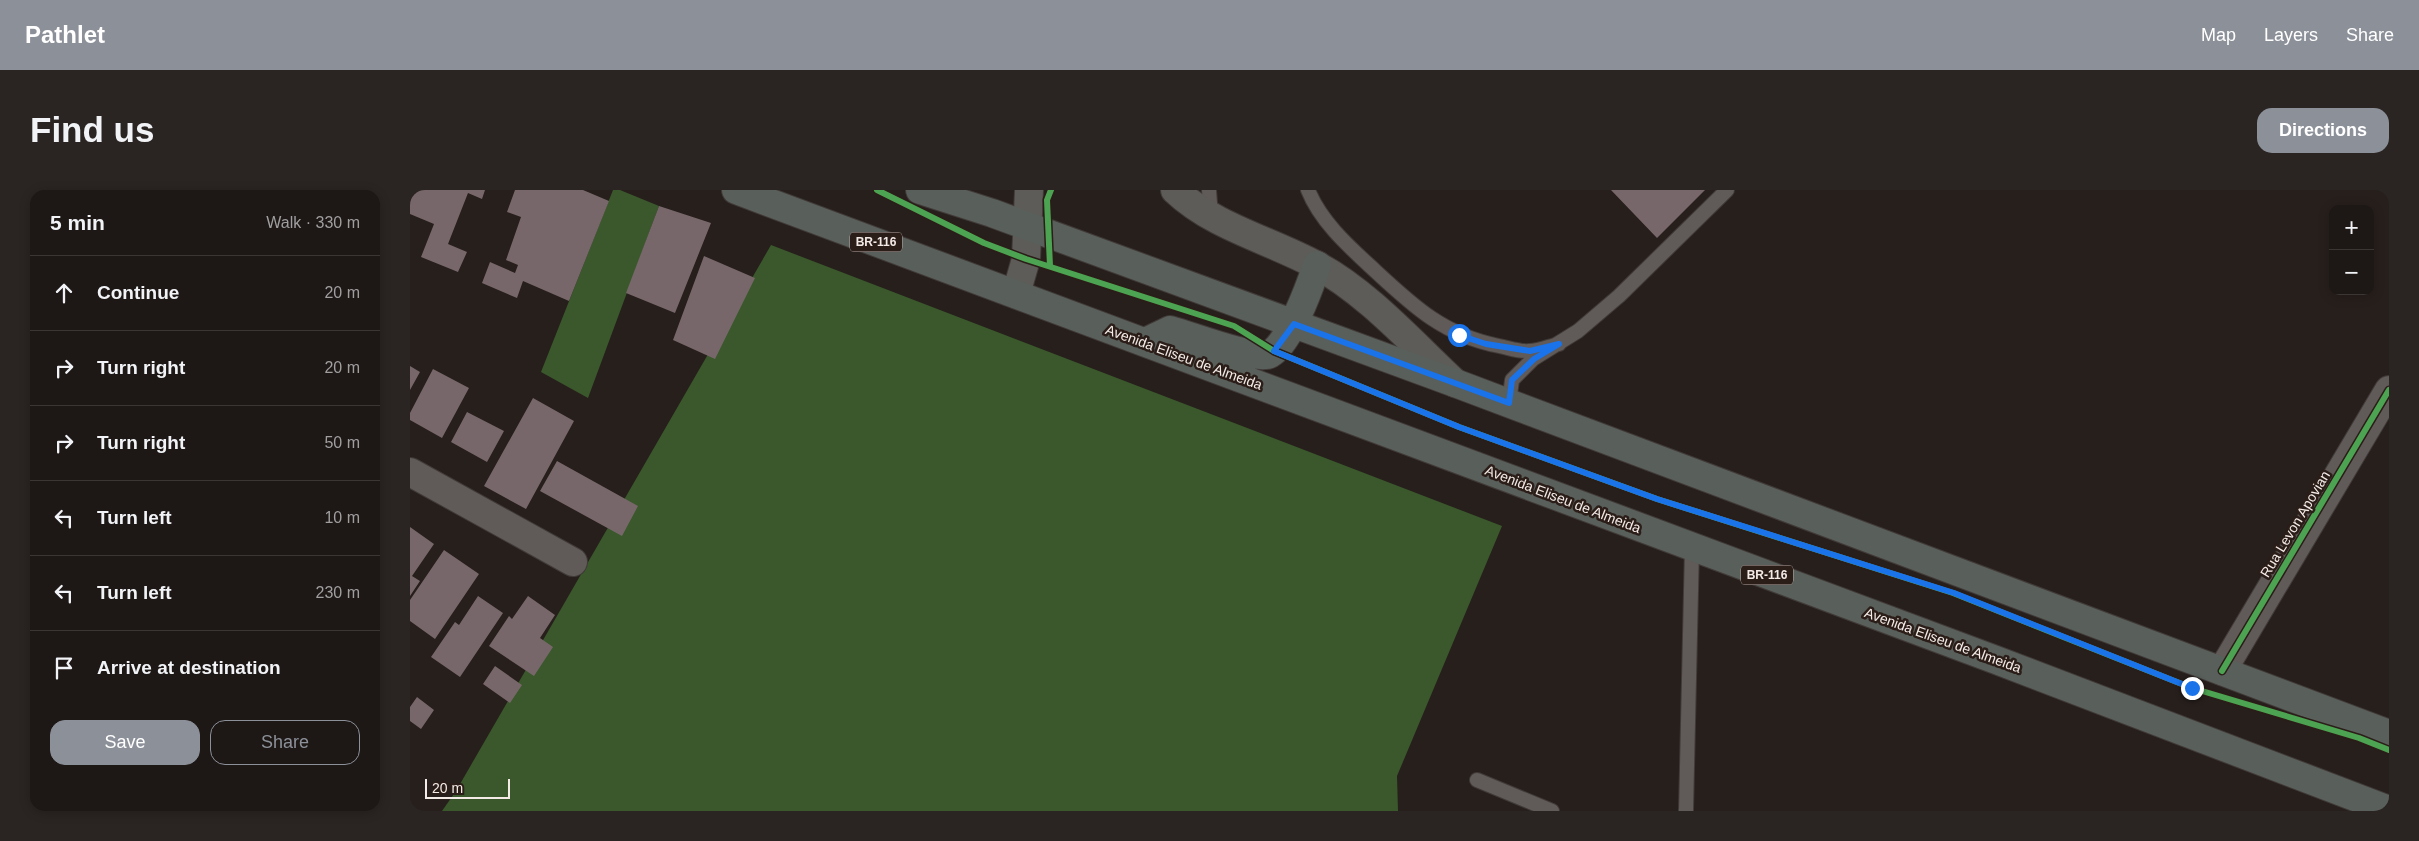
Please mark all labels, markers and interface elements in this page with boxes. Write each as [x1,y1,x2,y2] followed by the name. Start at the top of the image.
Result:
[25,21,105,48] text: Pathlet
[2201,25,2236,45] text: Map
[2264,25,2318,45] text: Layers
[2346,25,2394,45] text: Share
[2257,108,2389,153] button: Directions
[30,110,154,149] text: Find us
[2329,205,2374,295] map controls
[2329,205,2374,250] button: +
[50,211,105,234] text: 5 min
[266,214,360,231] text: Walk · 330 m
[850,232,902,252] road number: BR-116
[2329,250,2374,295] button: −
[50,279,78,307] icon: ahead
[97,282,179,303] text: Continue
[324,284,360,301] text: 20 m
[1103,321,1265,393] street label: Avenida Eliseu de Almeida
[1448,324,1471,347] route start
[50,354,78,382] icon: right
[97,357,185,378] text: Turn right
[324,359,360,376] text: 20 m
[50,429,78,457] icon: right
[97,432,185,453] text: Turn right
[324,434,360,451] text: 50 m
[1483,462,1643,536] street label: Avenida Eliseu de Almeida
[2257,468,2333,580] street label: Rua Levon Apovian
[50,504,78,532] icon: left
[97,507,172,528] text: Turn left
[324,509,360,526] text: 10 m
[1741,566,1793,584] road number: BR-116
[50,579,78,607] icon: left
[97,582,172,603] text: Turn left
[316,584,360,601] text: 230 m
[1862,604,2024,676] street label: Avenida Eliseu de Almeida
[50,654,78,682] icon: arrive
[97,657,281,678] text: Arrive at destination
[2181,677,2204,700] route end
[50,720,200,765] button: Save
[210,720,360,765] button: Share
[425,776,510,799] scale bar
[432,780,463,796] text: 20 m

